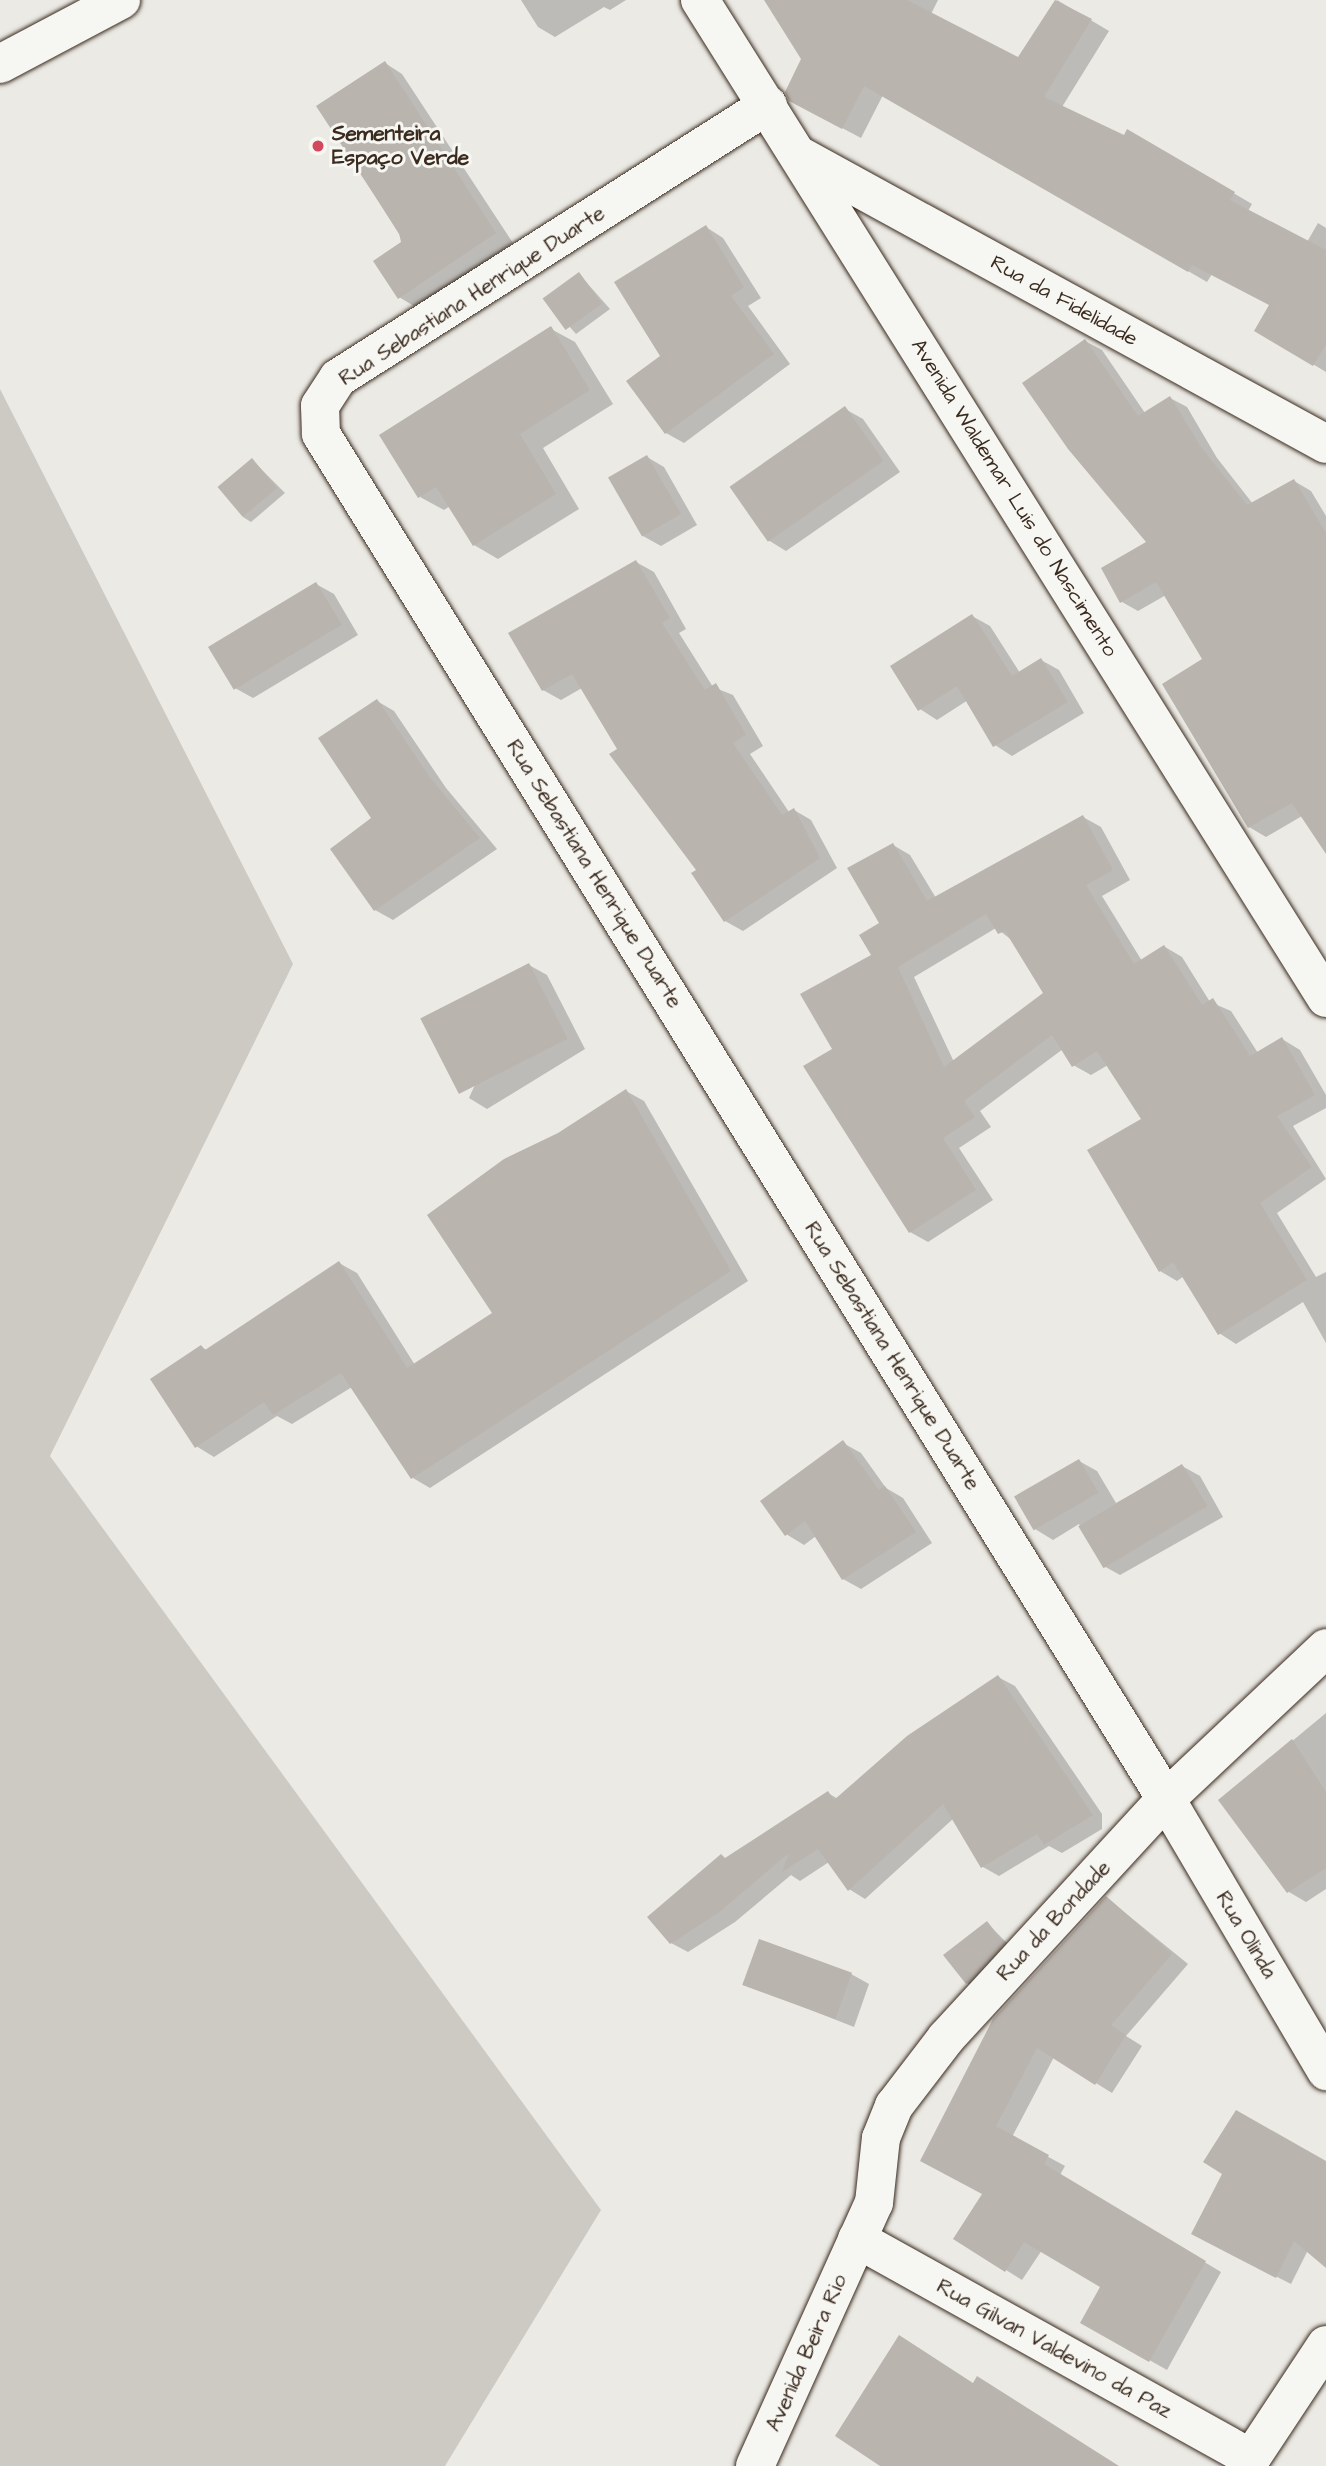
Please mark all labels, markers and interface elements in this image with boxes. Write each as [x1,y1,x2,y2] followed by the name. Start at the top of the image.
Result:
[332,121,469,171] place label: Sementeira Espaço Verde
[310,138,326,154] marker: Sementeira Espaço Verde
[335,201,609,391] street label: Rua Sebastiana Henrique Duarte
[986,250,1142,352] street label: Rua da Fidelidade
[905,335,1123,661] street label: Avenida Waldemar Luis do Nascimento
[501,735,687,1013] street label: Rua Sebastiana Henrique Duarte
[799,1217,985,1495] street label: Rua Sebastiana Henrique Duarte
[992,1856,1116,1986] street label: Rua da Bondade
[1210,1887,1282,1983] street label: Rua Olinda
[761,2271,853,2435] street label: Avenida Beira Rio
[932,2274,1176,2424] street label: Rua Gilvan Valdevino da Paz

